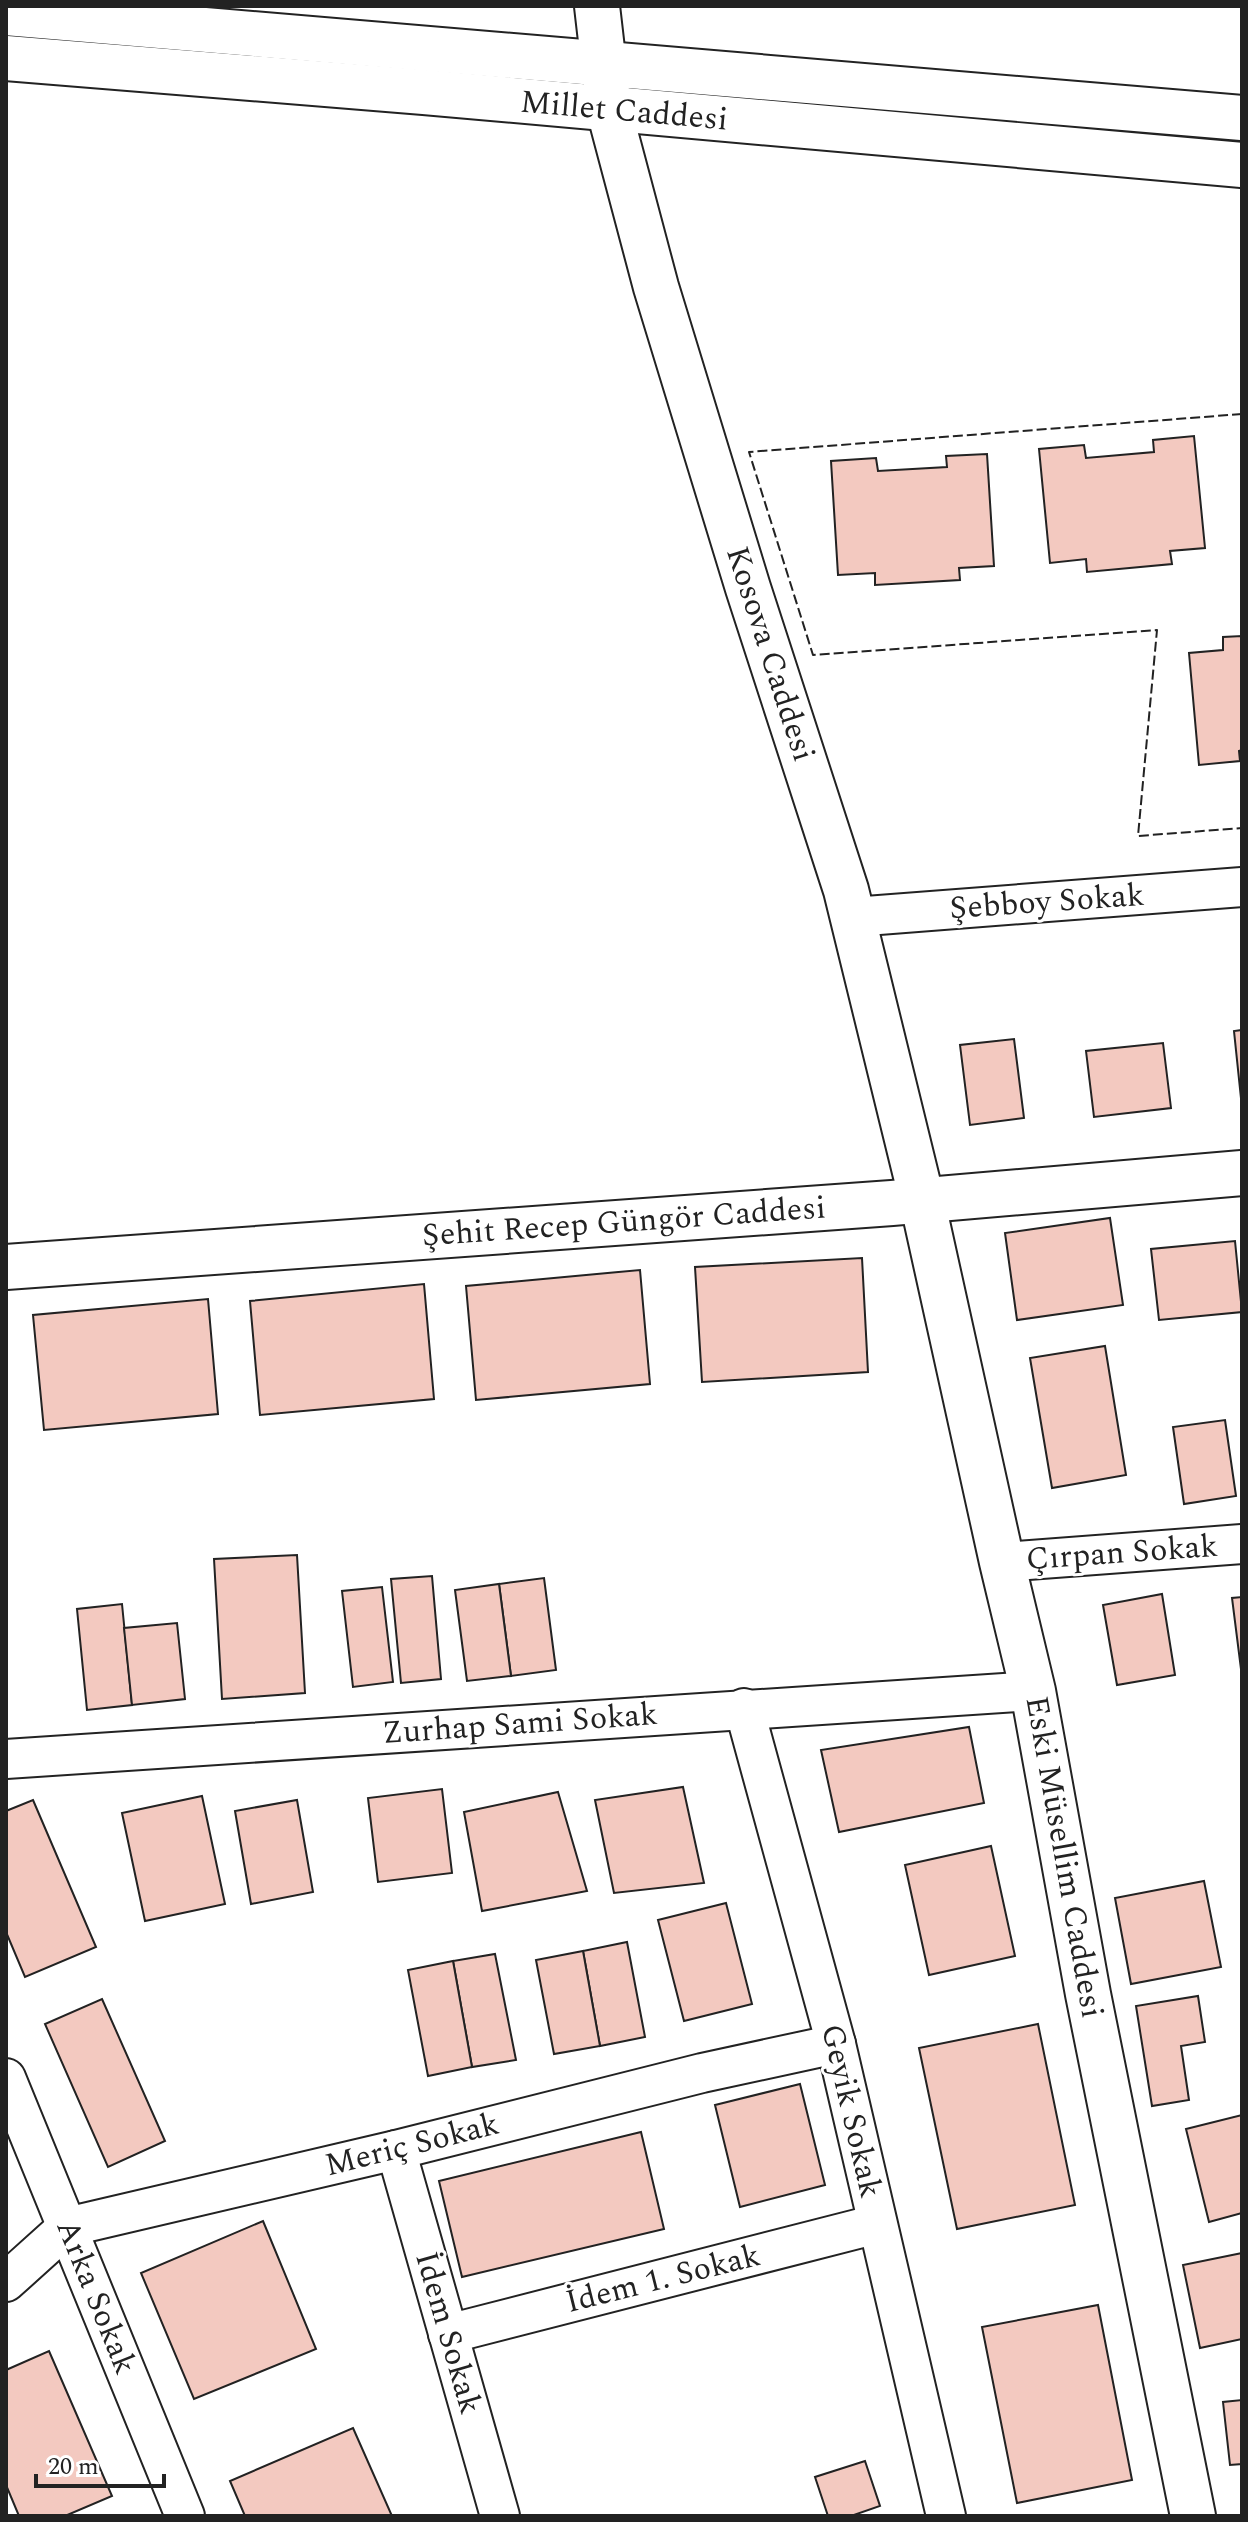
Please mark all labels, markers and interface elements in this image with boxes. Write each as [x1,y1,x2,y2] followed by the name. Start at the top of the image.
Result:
[518,78,730,144] street label: Millet Caddesi
[712,540,828,768] street label: Kosova Caddesi
[948,871,1146,933] street label: Şebboy Sokak
[420,1183,828,1261] street label: Şehit Recep Güngör Caddesi
[1024,1522,1220,1584] street label: Çırpan Sokak
[381,1690,659,1758] street label: Zurhap Sami Sokak
[1012,1692,1116,2022] street label: Eski Müsellim Caddesi
[807,2019,895,2203] street label: Geyik Sokak
[320,2100,504,2190] street label: Meriç Sokak
[43,2212,149,2382] street label: Arka Sokak
[561,2231,765,2327] street label: İdem 1. Sokak
[401,2246,495,2420] street label: İdem Sokak
[36,2438,164,2488] scale bar
[48,2449,99,2485] text: 20 m

